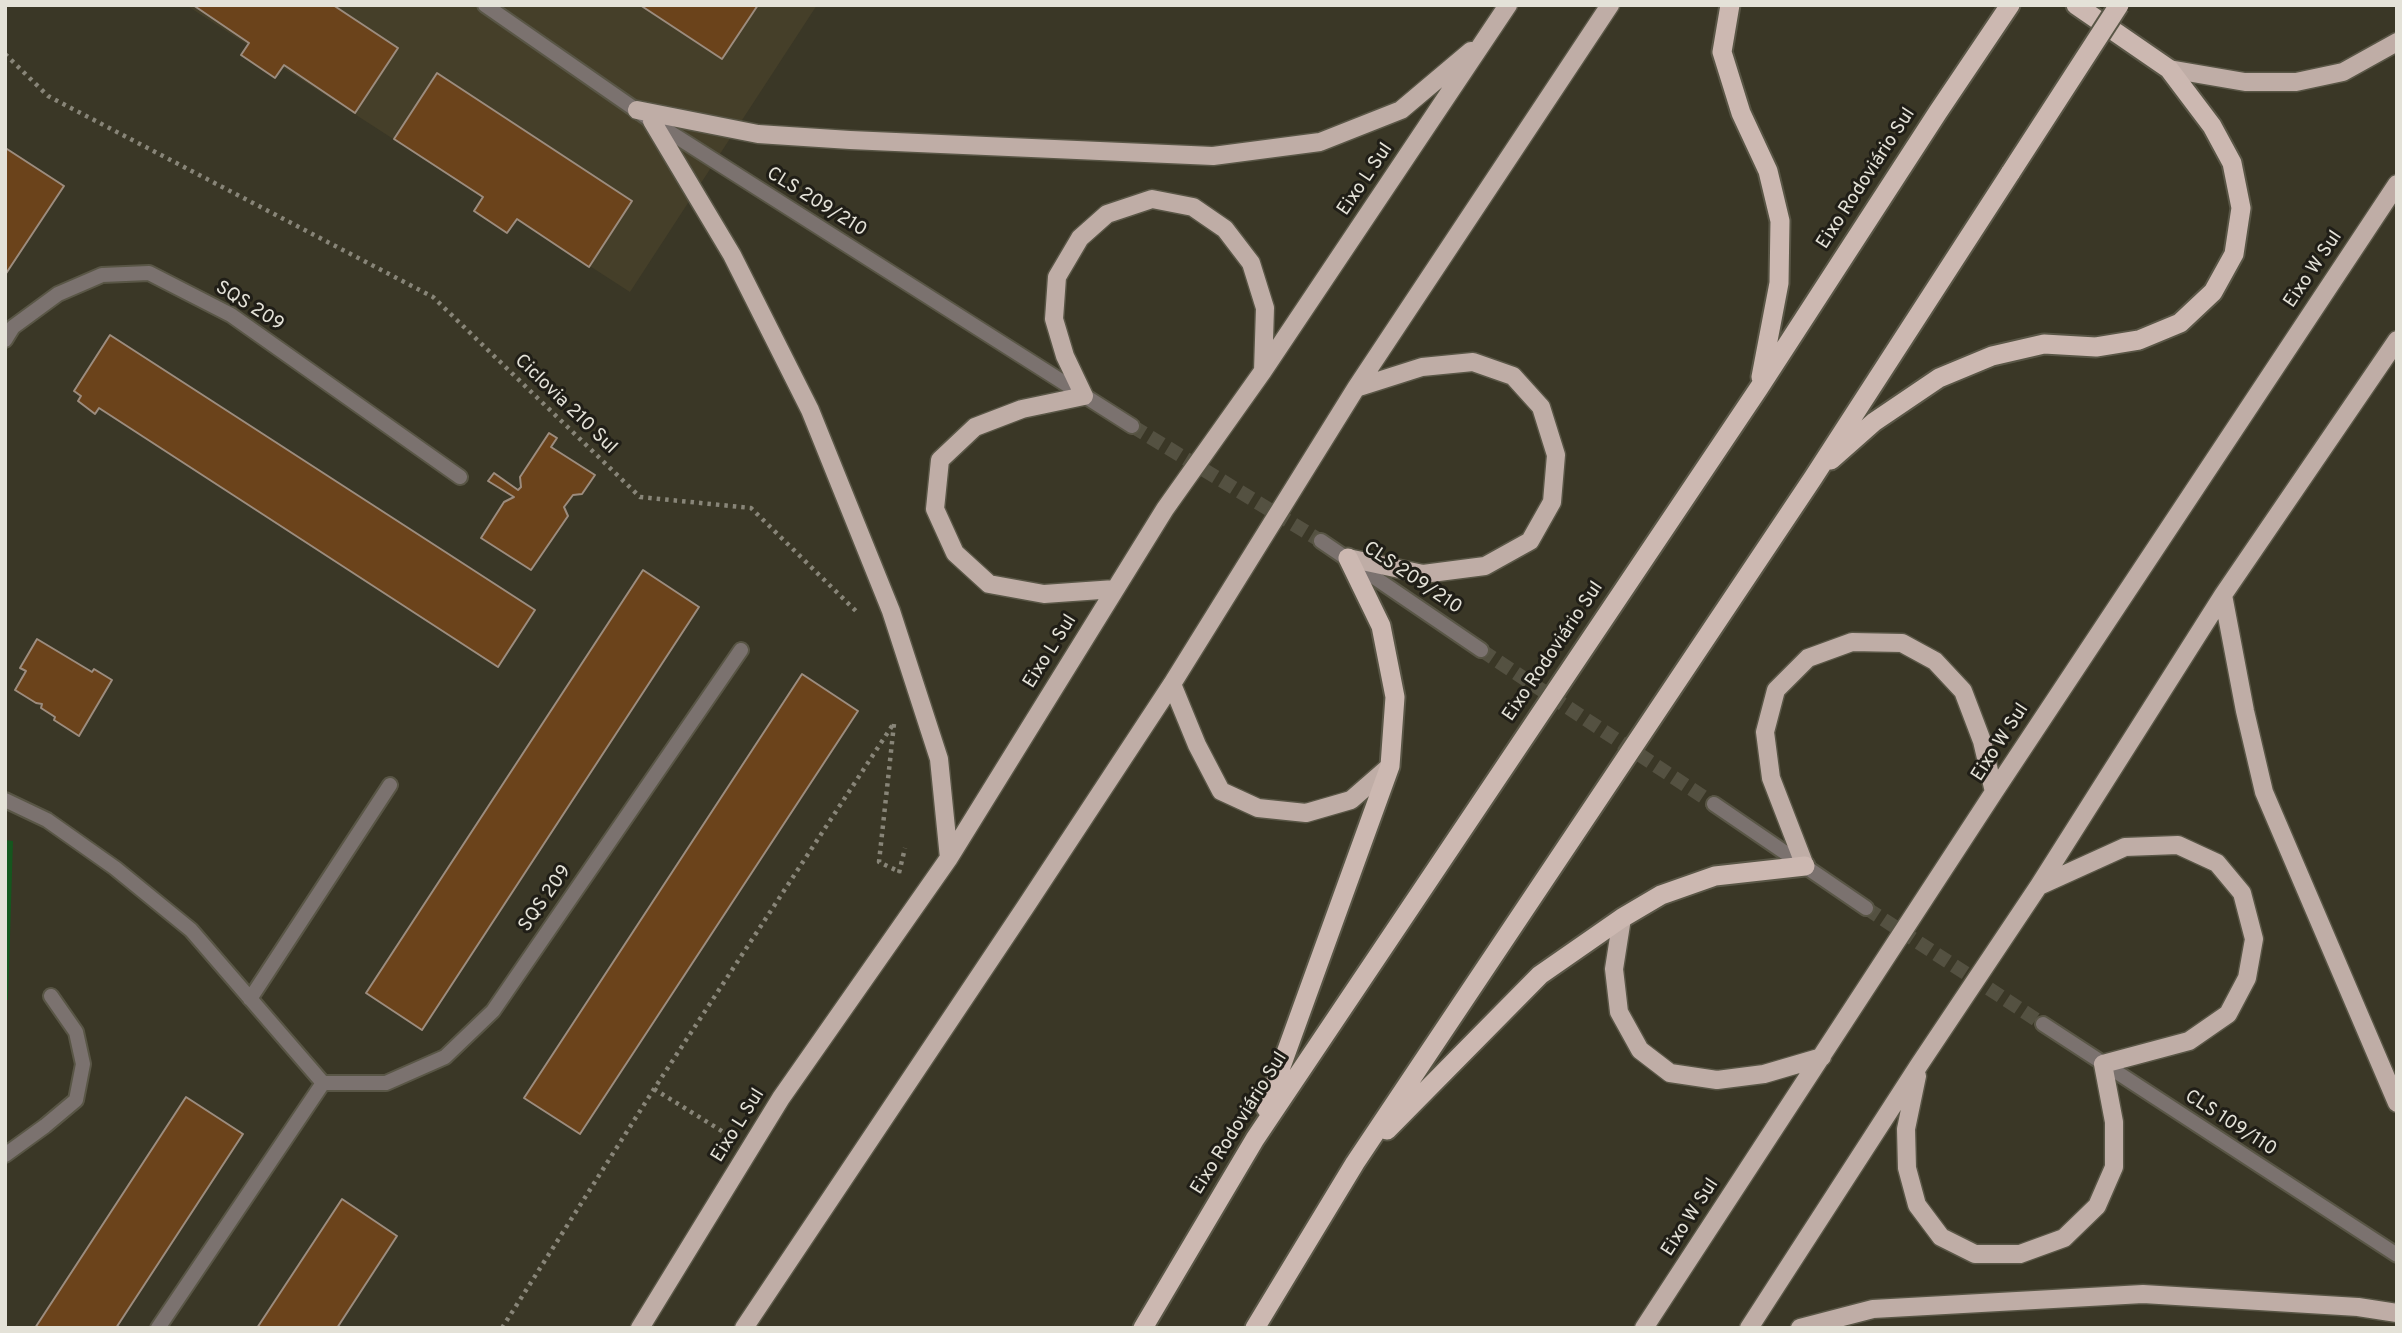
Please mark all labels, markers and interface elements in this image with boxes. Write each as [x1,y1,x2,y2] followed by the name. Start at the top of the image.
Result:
[1813,104,1921,254] street label: Eixo Rodoviário Sul
[1333,139,1399,221] street label: Eixo L Sul
[762,163,870,243] street label: CLS 209/210
[2280,227,2348,313] street label: Eixo W Sul
[211,277,287,337] street label: SQS 209
[509,350,621,460] street label: Ciclovia 210 Sul
[1358,538,1466,620] street label: CLS 209/210
[1499,578,1609,726] street label: Eixo Rodoviário Sul
[1019,611,1083,693] street label: Eixo L Sul
[1967,700,2035,786] street label: Eixo W Sul
[515,861,577,937] street label: SQS 209
[1187,1049,1293,1199] street label: Eixo Rodoviário Sul
[707,1085,771,1167] street label: Eixo L Sul
[2180,1086,2280,1162] street label: CLS 109/110
[1657,1175,1725,1261] street label: Eixo W Sul

